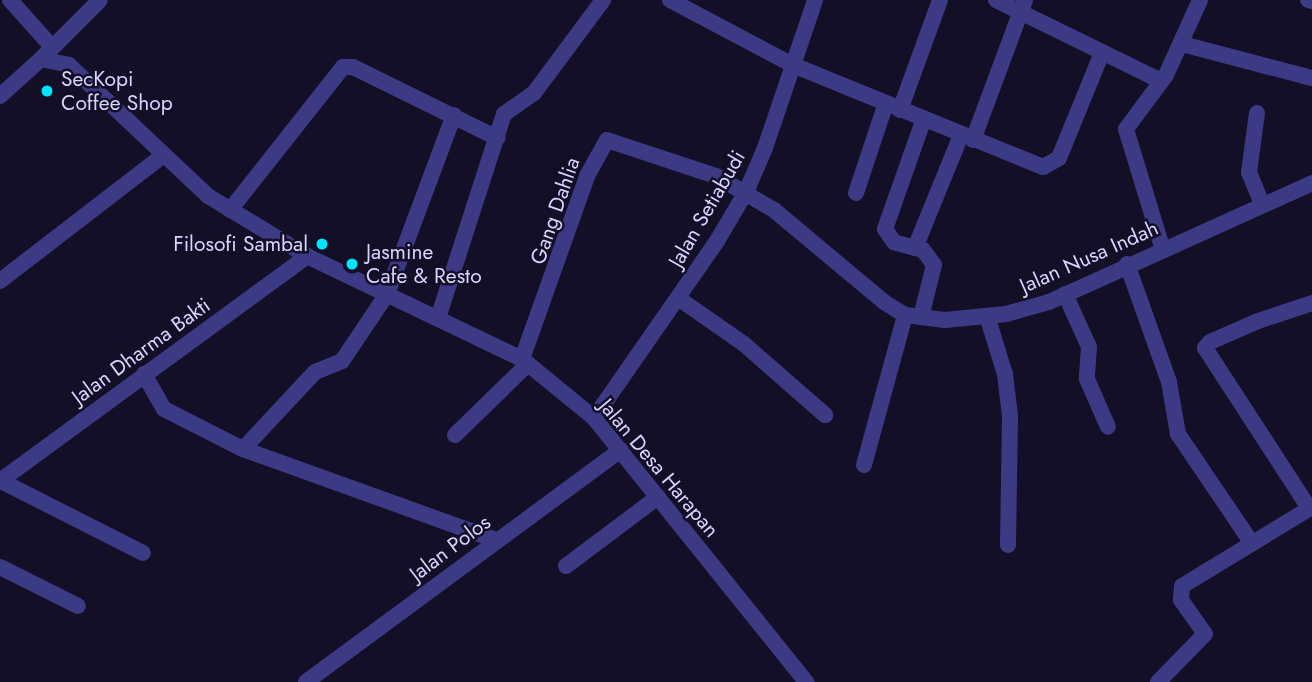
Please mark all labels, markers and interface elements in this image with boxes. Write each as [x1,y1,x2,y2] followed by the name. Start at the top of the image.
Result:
[61,66,173,116] place label: SecKopi Coffee Shop
[39,83,55,99] marker: SecKopi Coffee Shop
[663,146,751,272] street label: Jalan Setiabudi
[525,154,585,268] street label: Gang Dahlia
[1016,215,1162,299] street label: Jalan Nusa Indah
[173,231,308,257] place label: Filosofi Sambal
[314,236,330,252] marker: Filosofi Sambal
[366,239,482,289] place label: Jasmine Cafe & Resto
[344,256,360,272] marker: Jasmine Cafe & Resto
[67,293,215,409] street label: Jalan Dharma Bakti
[594,394,724,542] street label: Jalan Desa Harapan
[405,510,495,586] street label: Jalan Polos

